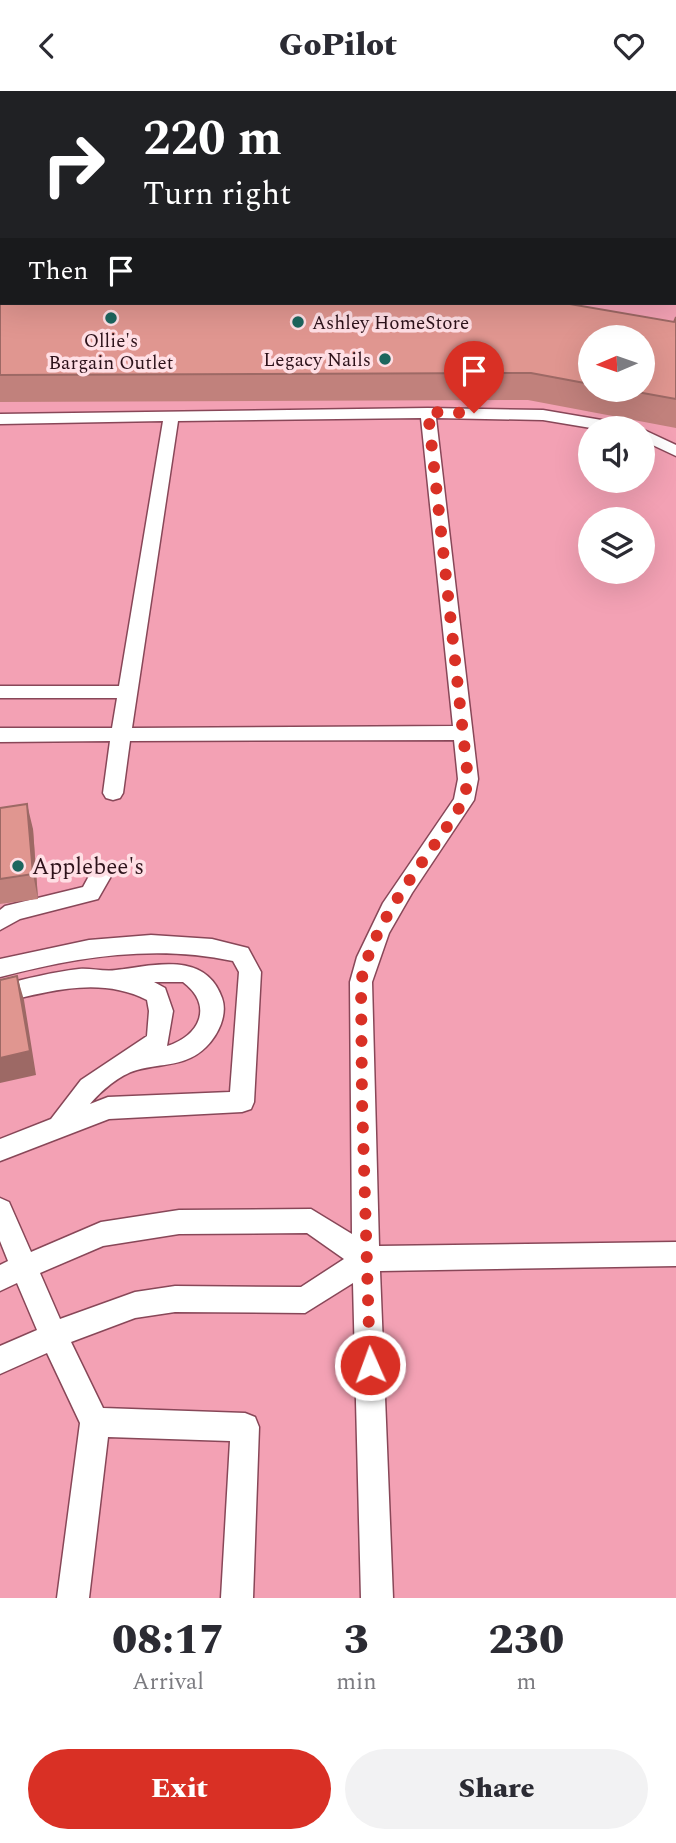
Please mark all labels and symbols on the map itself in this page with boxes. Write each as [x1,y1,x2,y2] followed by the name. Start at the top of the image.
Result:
[312,309,469,338] place label: Ashley HomeStore
[103,310,119,326] marker: Ollie's Bargain Outlet
[290,314,306,330] marker: Ashley HomeStore
[578,325,654,403] north arrow
[49,327,174,378] place label: Ollie's Bargain Outlet
[444,341,504,413] pin
[263,346,371,375] place label: Legacy Nails
[377,351,393,367] marker: Legacy Nails
[32,850,144,885] place label: Applebee's
[10,858,26,874] marker: Applebee's
[333,1328,407,1402] position arrow

